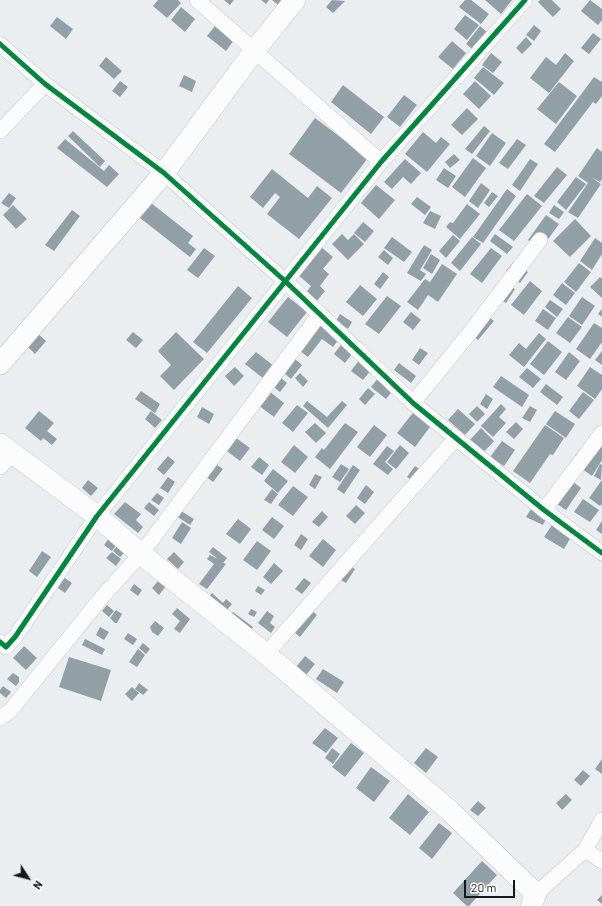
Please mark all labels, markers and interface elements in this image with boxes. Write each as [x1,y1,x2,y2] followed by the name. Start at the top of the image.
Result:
[8,858,48,898] north arrow
[466,872,517,898] scale bar
[31,879,46,892] text: N
[471,880,497,894] text: 20 m

